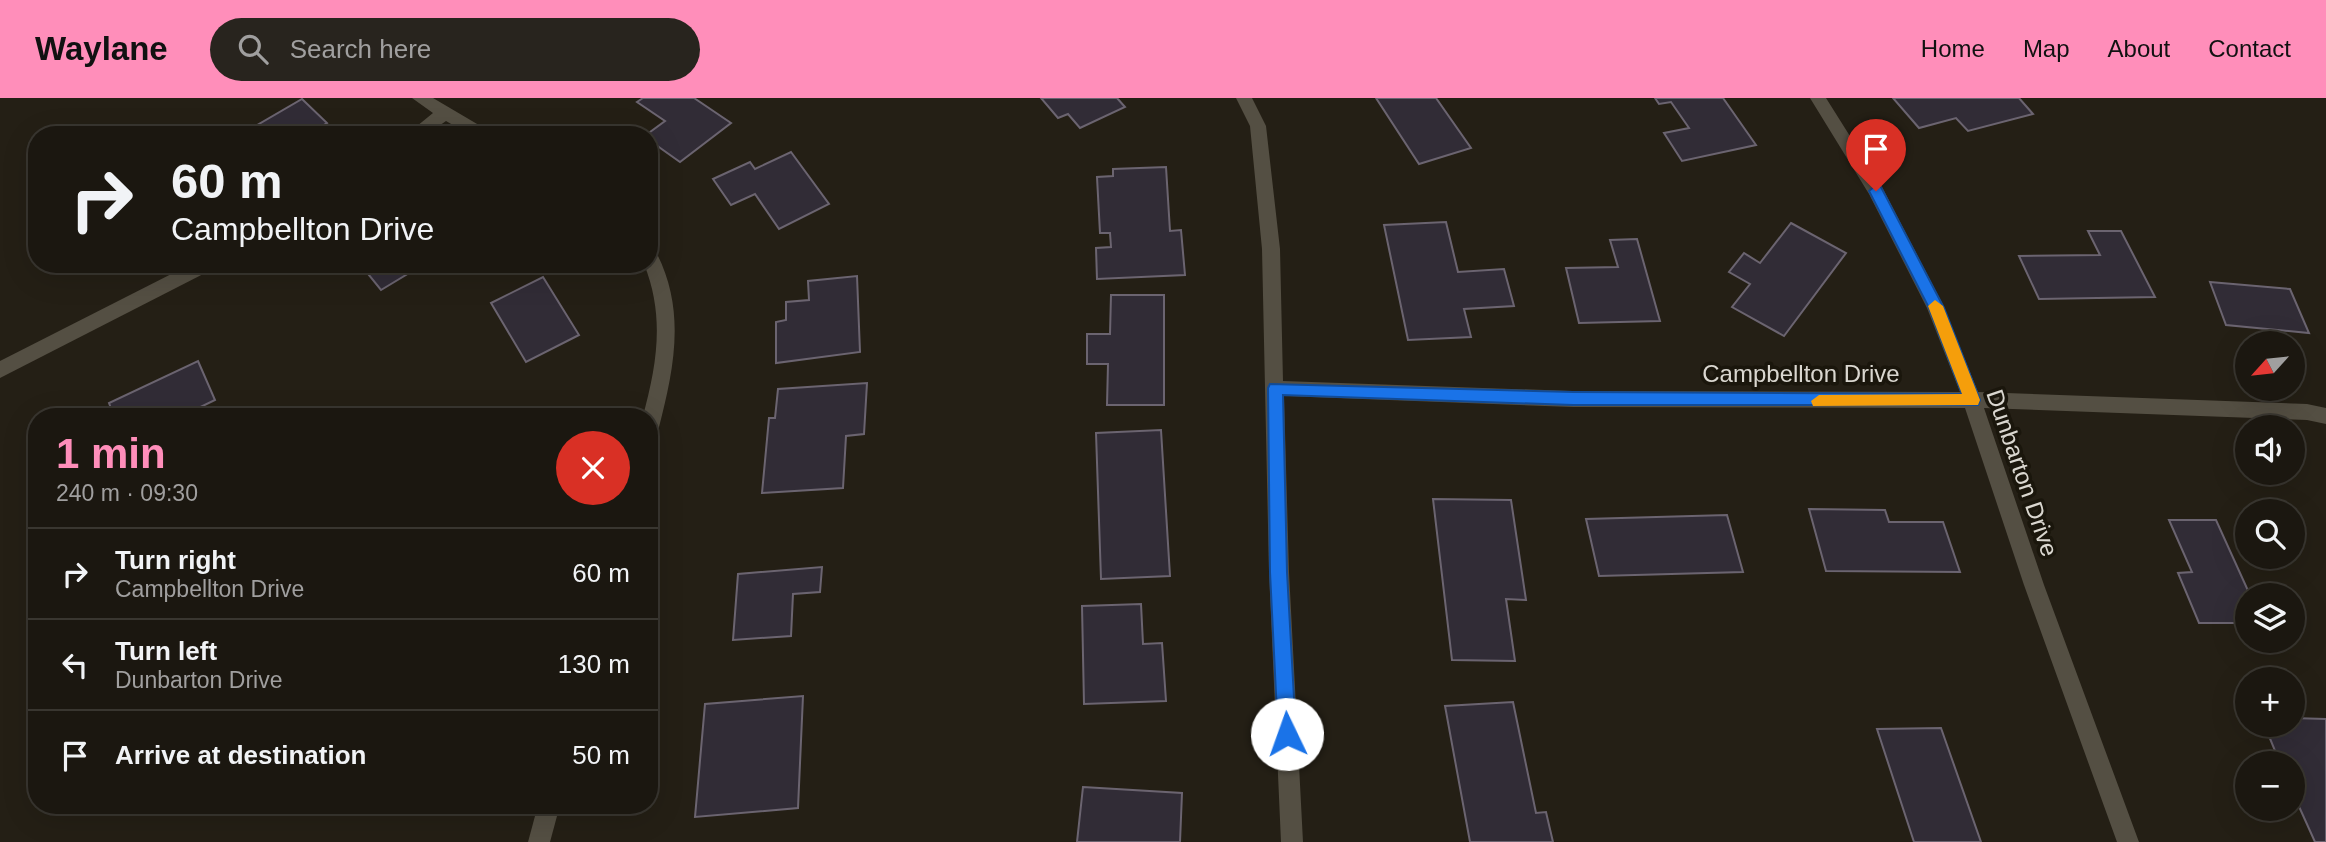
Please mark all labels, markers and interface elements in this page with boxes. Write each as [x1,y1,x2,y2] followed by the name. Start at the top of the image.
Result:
[210,18,700,81] search box
[35,30,168,67] text: Waylane
[234,30,272,68] icon: search
[290,34,431,64] text: Search here
[1921,35,1985,62] text: Home
[2023,35,2070,62] text: Map
[2108,35,2170,62] text: About
[2208,35,2291,62] text: Contact
[1846,119,1906,191] pin
[1857,130,1895,168] icon: arrive
[56,154,147,245] icon: right
[171,154,283,208] text: 60 m
[171,211,434,247] text: Campbellton Drive
[2235,331,2305,401] north arrow
[2235,331,2305,821] map controls
[1702,360,1900,387] street label: Campbellton Drive
[1981,386,2064,560] street label: Dunbarton Drive
[2235,415,2305,485] button: sound
[56,430,166,477] text: 1 min
[556,431,630,505] button: close
[56,480,198,506] text: 240 m · 09:30
[2235,499,2305,569] button: search
[115,545,236,575] text: Turn right
[56,555,94,593] icon: right
[572,558,630,588] text: 60 m
[115,576,304,602] text: Campbellton Drive
[2235,583,2305,653] button: layers
[115,636,217,666] text: Turn left
[56,646,94,684] icon: left
[558,649,630,679] text: 130 m
[115,667,282,693] text: Dunbarton Drive
[2235,667,2305,737] button: +
[1250,697,1324,771] position arrow
[56,737,94,775] icon: arrive
[115,740,366,770] text: Arrive at destination
[572,740,630,770] text: 50 m
[2235,751,2305,821] button: −

